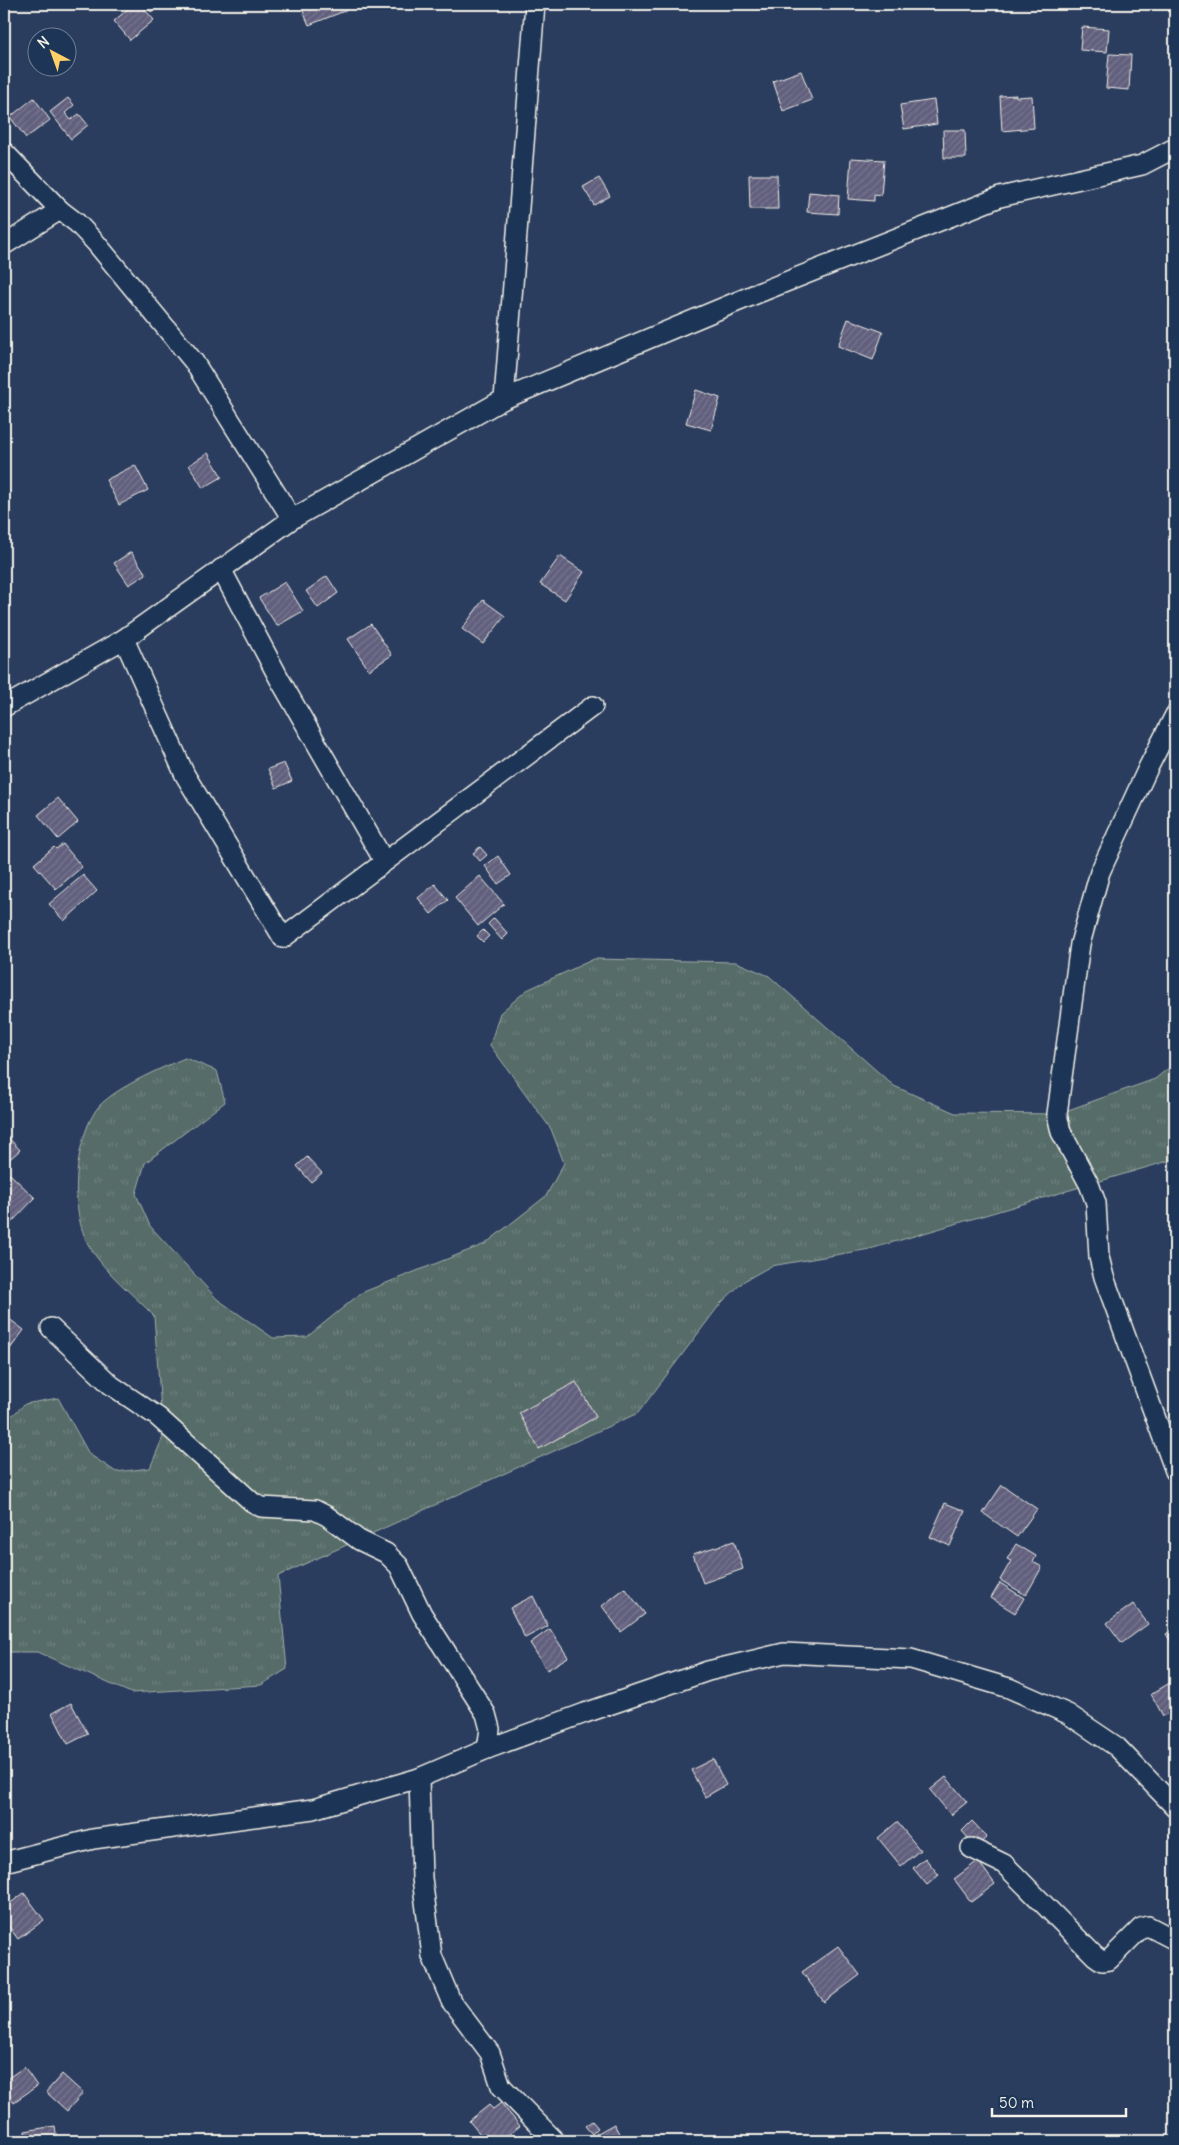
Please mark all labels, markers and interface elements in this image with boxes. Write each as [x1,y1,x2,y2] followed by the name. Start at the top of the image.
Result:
[28,28,78,78] north arrow
[34,32,53,52] text: N
[992,2085,1125,2117] scale bar
[999,2093,1034,2112] text: 50 m

